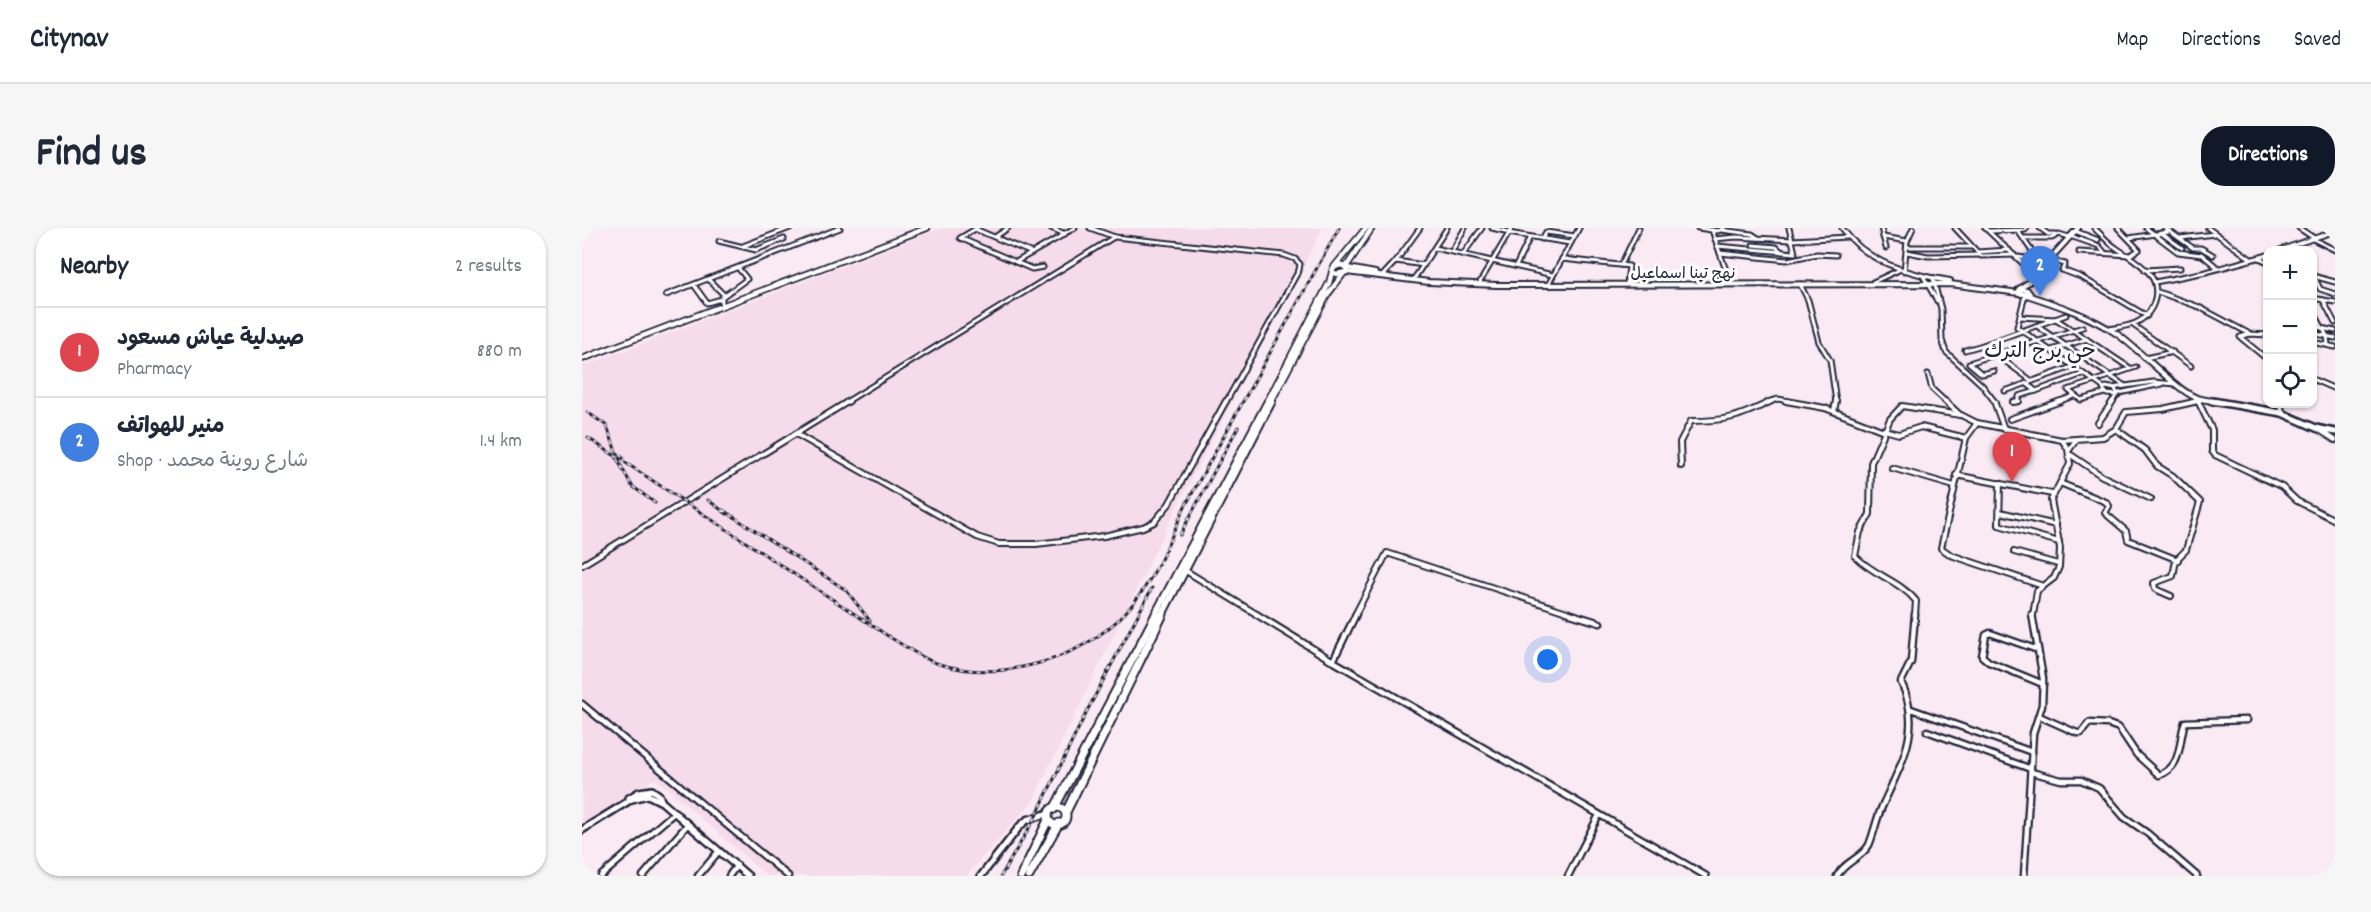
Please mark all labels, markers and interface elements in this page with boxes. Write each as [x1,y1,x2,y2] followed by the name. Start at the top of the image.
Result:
[30,21,108,61] text: Citynav
[2117,26,2148,56] text: Map
[2181,26,2261,56] text: Directions
[2294,26,2341,56] text: Saved
[36,126,147,186] text: Find us
[2201,126,2335,186] button: Directions
[2263,246,2317,408] map controls
[2263,246,2317,300] button: +
[2020,247,2060,296] pin: 2
[60,249,128,286] text: Nearby
[455,253,522,281] text: 2 results
[1630,263,1736,286] street label: نهج تينا اسماعيل
[2263,300,2317,354] button: −
[117,324,304,355] text: صيدلية عياش مسعود
[77,338,82,366] text: 1
[477,338,522,366] text: 880 m
[1984,338,2096,369] district label: حي برج الترك
[2263,354,2317,408] button: locate
[117,356,191,384] text: Pharmacy
[117,412,225,443] text: منير للهواتف
[75,428,84,456] text: 2
[479,428,522,456] text: 1.4 km
[1992,432,2032,482] pin: 1
[117,448,308,476] text: Shop · شارع روينة محمد
[1533,645,1562,674] your location

